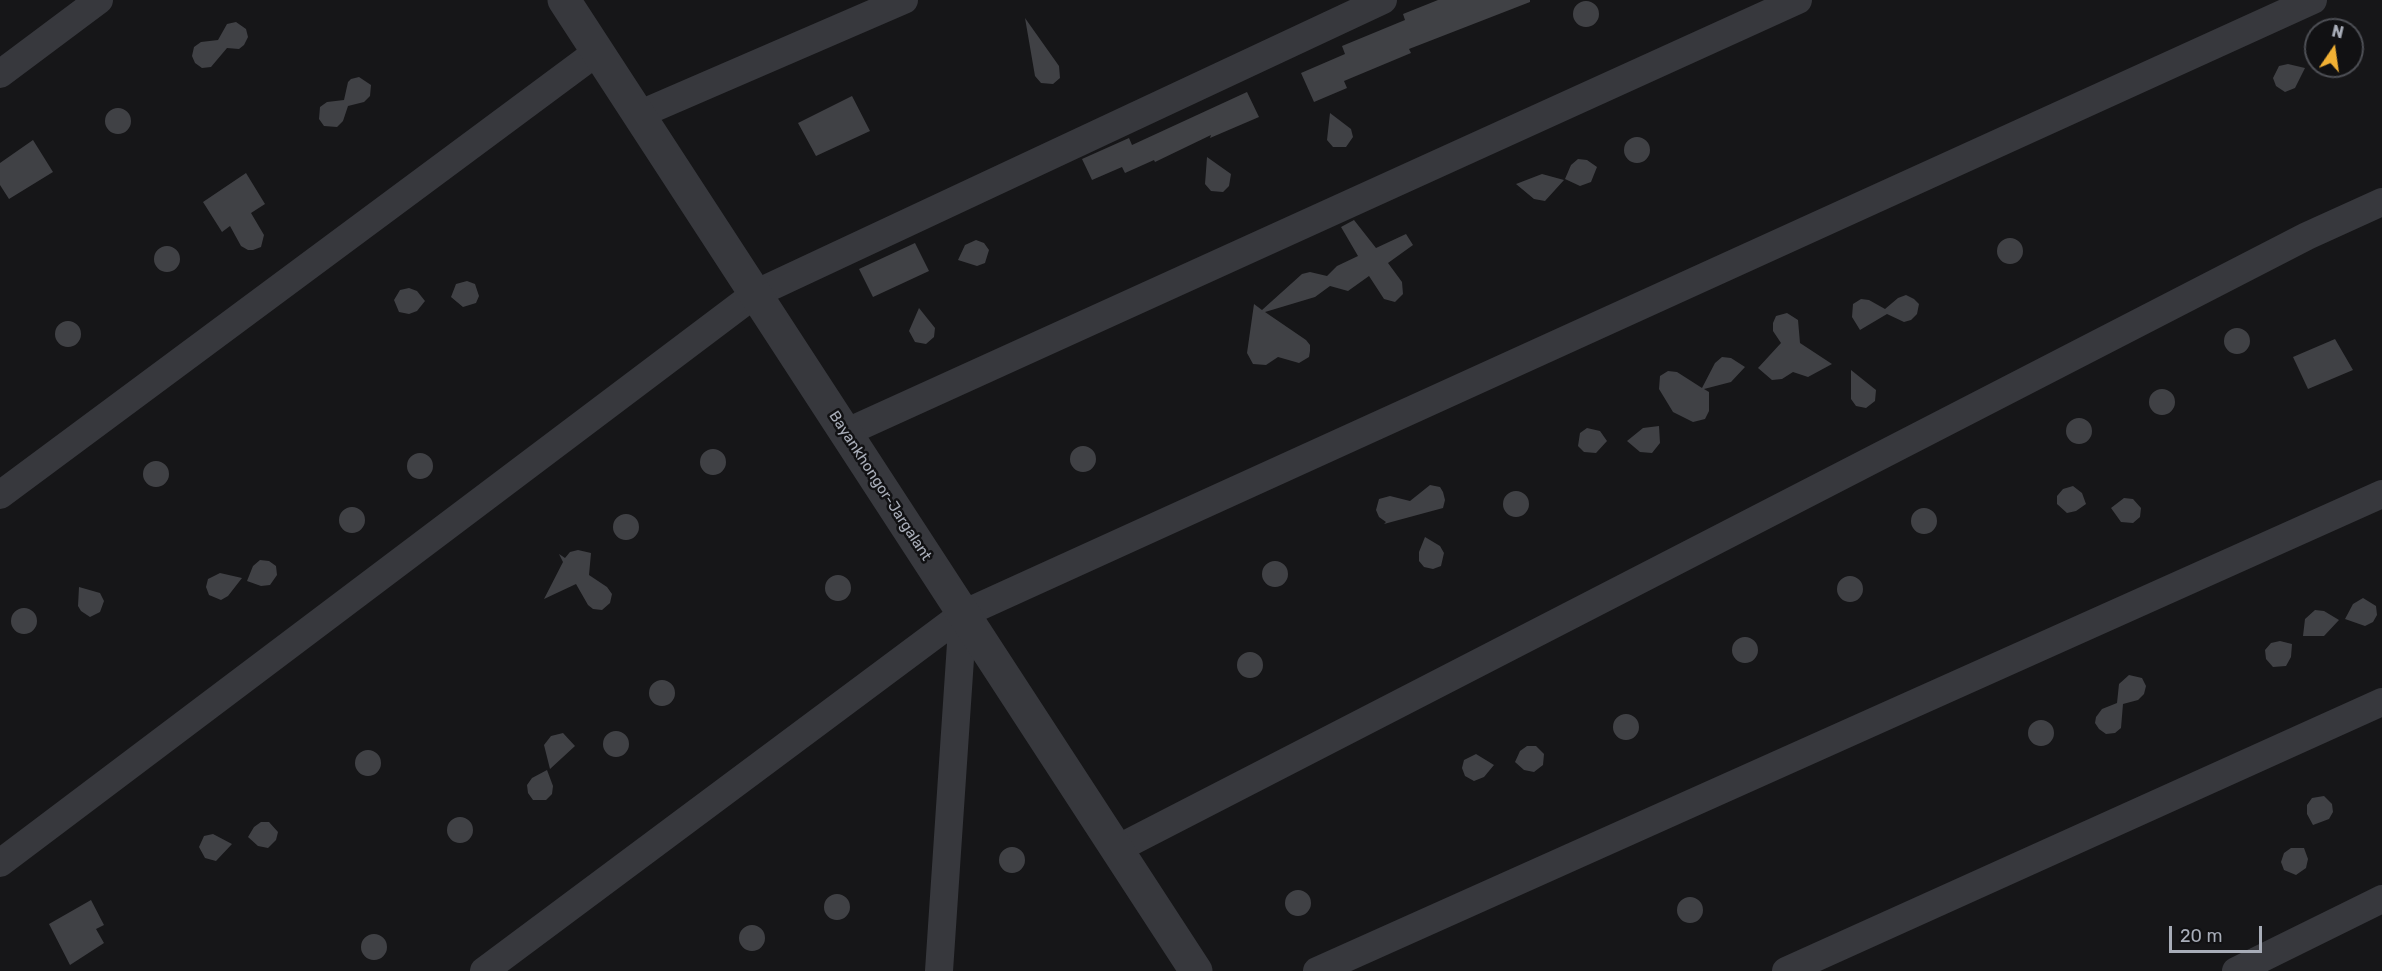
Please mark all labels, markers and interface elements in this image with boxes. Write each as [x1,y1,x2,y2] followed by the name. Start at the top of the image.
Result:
[2304,18,2364,78] north arrow
[2330,21,2345,42] text: N
[825,408,935,564] street label: Bayankhongor-Jargalant
[2172,914,2265,952] scale bar
[2180,925,2222,947] text: 20 m

